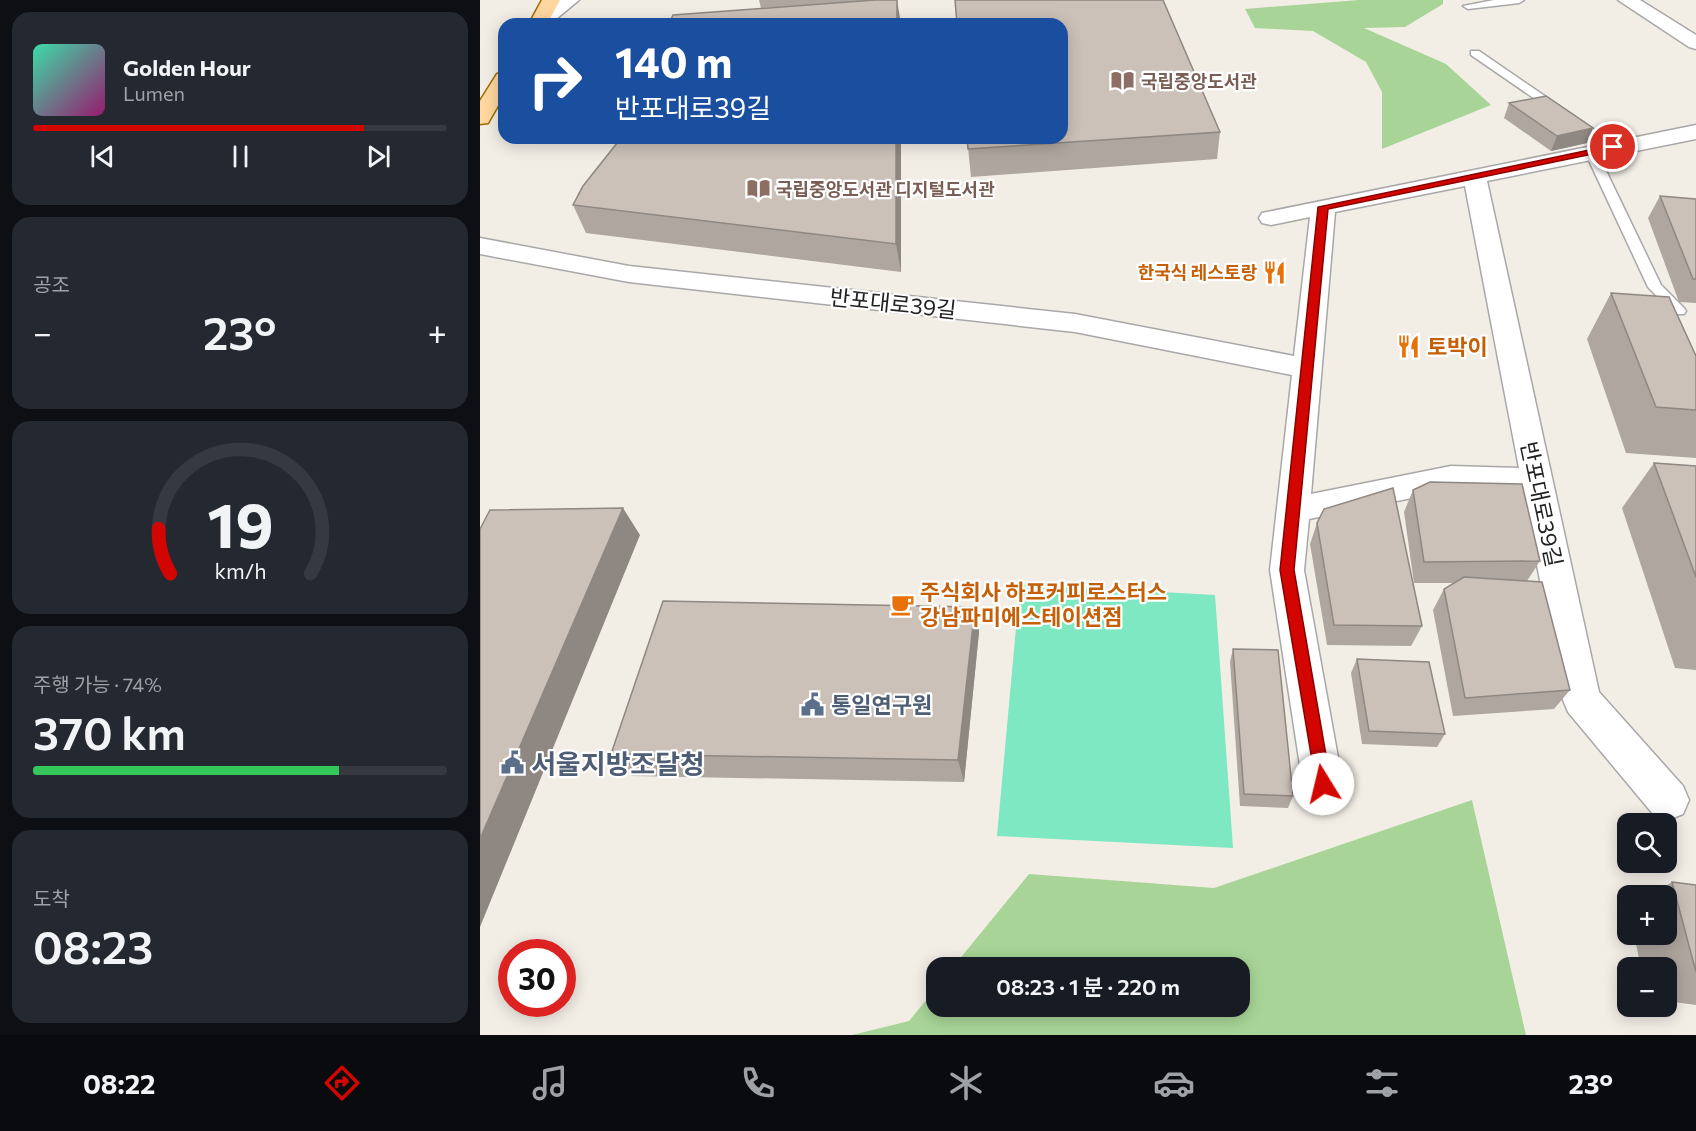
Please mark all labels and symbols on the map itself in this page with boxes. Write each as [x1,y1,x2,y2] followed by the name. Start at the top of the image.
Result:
[1110,68,1136,94] library icon: 국립중앙도서관
[1141,70,1257,92] place label: 국립중앙도서관
[1587,121,1638,172] pin
[745,176,771,202] library icon: 국립중앙도서관 디지털도서관
[776,178,995,200] place label: 국립중앙도서관 디지털도서관
[1262,259,1288,285] restaurant icon: 한국식 레스토랑
[1138,261,1257,283] place label: 한국식 레스토랑
[828,283,958,323] street label: 반포대로39길
[1396,333,1422,359] restaurant icon: 토박이
[1427,333,1488,360] place label: 토박이
[1516,439,1568,569] street label: 반포대로39길
[920,578,1167,630] place label: 주식회사 하프커피로스터스 강남파미에스테이션점
[889,591,915,617] cafe icon: 주식회사 하프커피로스터스 강남파미에스테이션점
[800,691,826,717] public building icon: 통일연구원
[831,691,932,718] place label: 통일연구원
[531,747,705,780] place label: 서울지방조달청
[500,750,526,776] public building icon: 서울지방조달청
[1291,752,1355,816] position arrow
[498,939,576,1017] speed limit sign: 30

